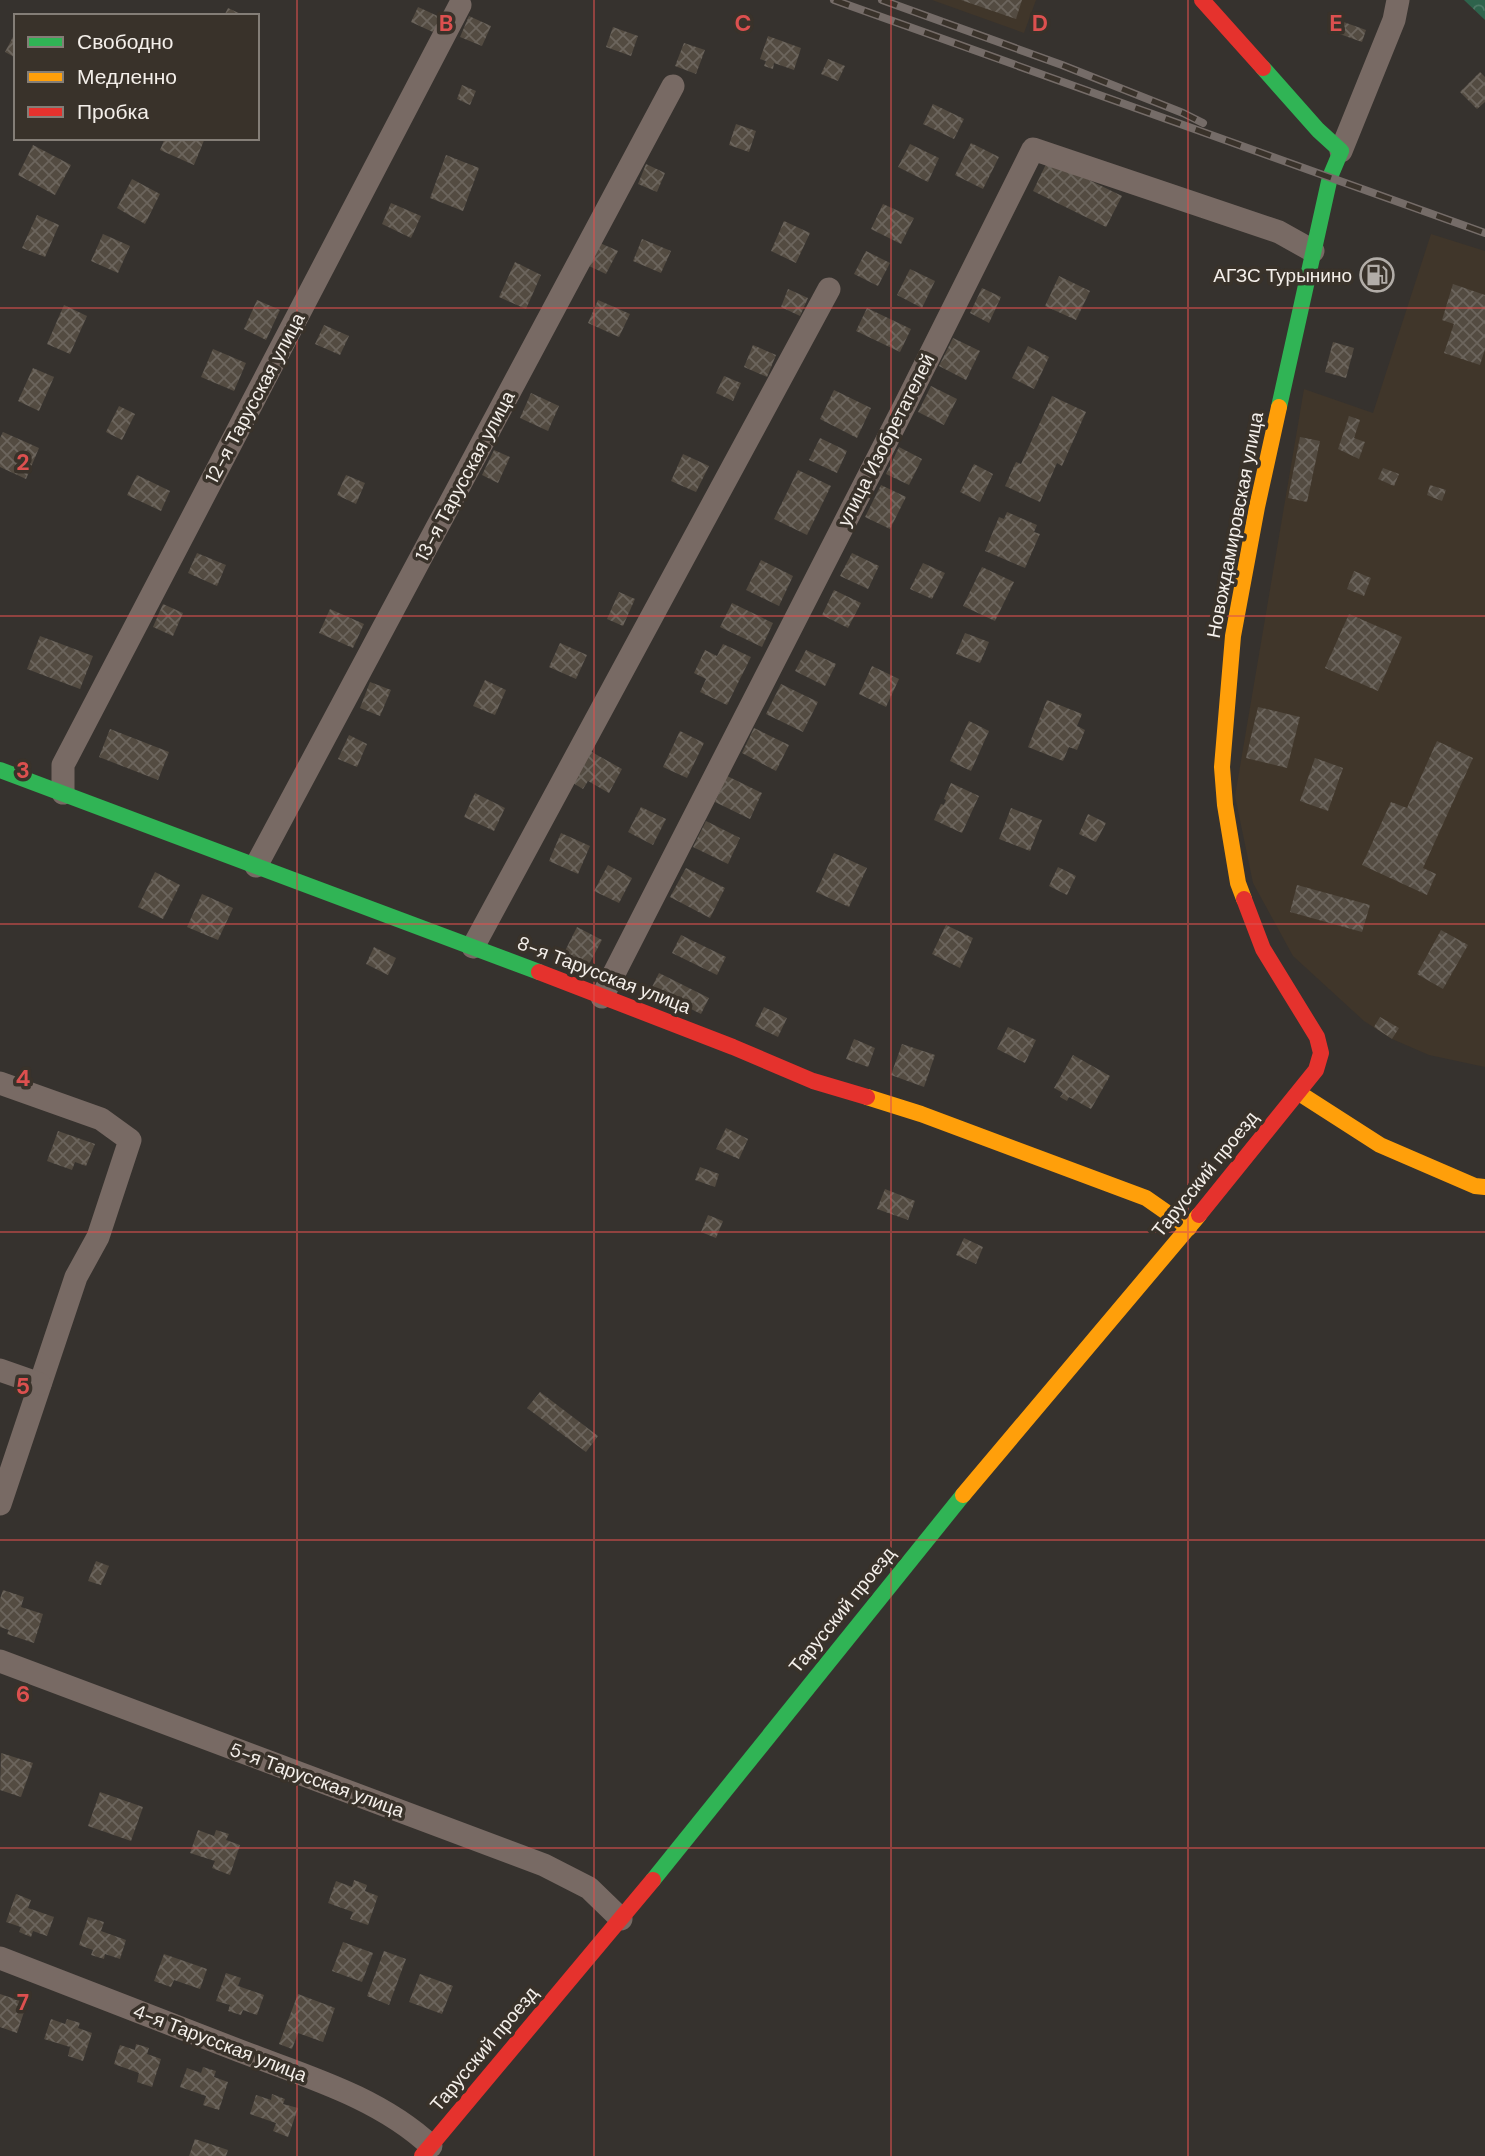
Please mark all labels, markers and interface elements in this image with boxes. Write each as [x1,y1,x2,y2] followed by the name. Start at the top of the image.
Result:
[439,8,453,38] text: B
[735,8,751,38] text: C
[1032,8,1048,38] text: D
[1329,8,1343,38] text: E
[14,14,259,140] legend
[77,28,174,56] text: Свободно
[77,63,177,91] text: Медленно
[77,98,149,126] text: Пробка
[1358,256,1396,294] fuel station icon: АГЗС Турынино
[1213,263,1352,288] place label: АГЗС Турынино
[200,308,311,487] street label: 12-я Тарусская улица
[832,349,940,531] street label: улица Изобретателей
[409,386,521,566] street label: 13-я Тарусская улица
[1201,409,1269,640] street label: Новождамировская улица
[16,447,30,477] text: 2
[16,755,30,785] text: 3
[514,930,695,1020] street label: 8-я Тарусская улица
[16,1063,31,1093] text: 4
[1146,1106,1264,1242] street label: Тарусский проезд
[16,1371,30,1401] text: 5
[783,1542,901,1678] street label: Тарусский проезд
[16,1679,30,1709] text: 6
[226,1737,408,1823] street label: 5-я Тарусская улица
[424,1981,544,2117] street label: Тарусский проезд
[17,1987,29,2017] text: 7
[130,1998,311,2088] street label: 4-я Тарусская улица

